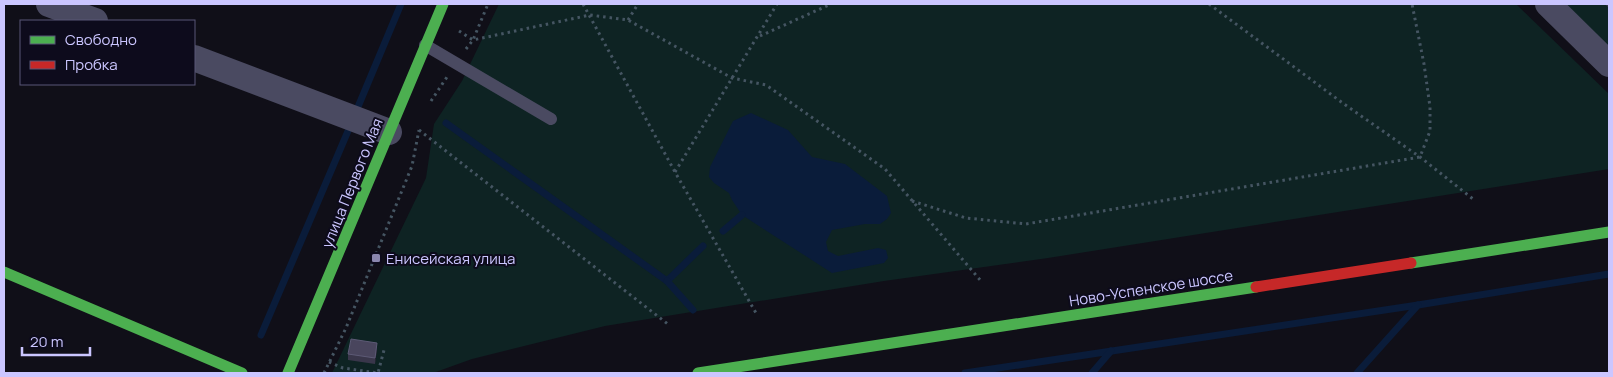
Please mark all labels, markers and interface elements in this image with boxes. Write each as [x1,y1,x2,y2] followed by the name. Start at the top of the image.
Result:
[20,20,195,85] legend
[65,29,137,50] text: Свободно
[65,54,118,75] text: Пробка
[316,115,388,251] street label: улица Первого Мая
[386,248,515,269] place label: Енисейская улица
[370,252,382,264] marker: Енисейская улица
[1067,265,1235,311] street label: Ново-Успенское шоссе
[22,324,90,356] scale bar
[30,331,63,352] text: 20 m

